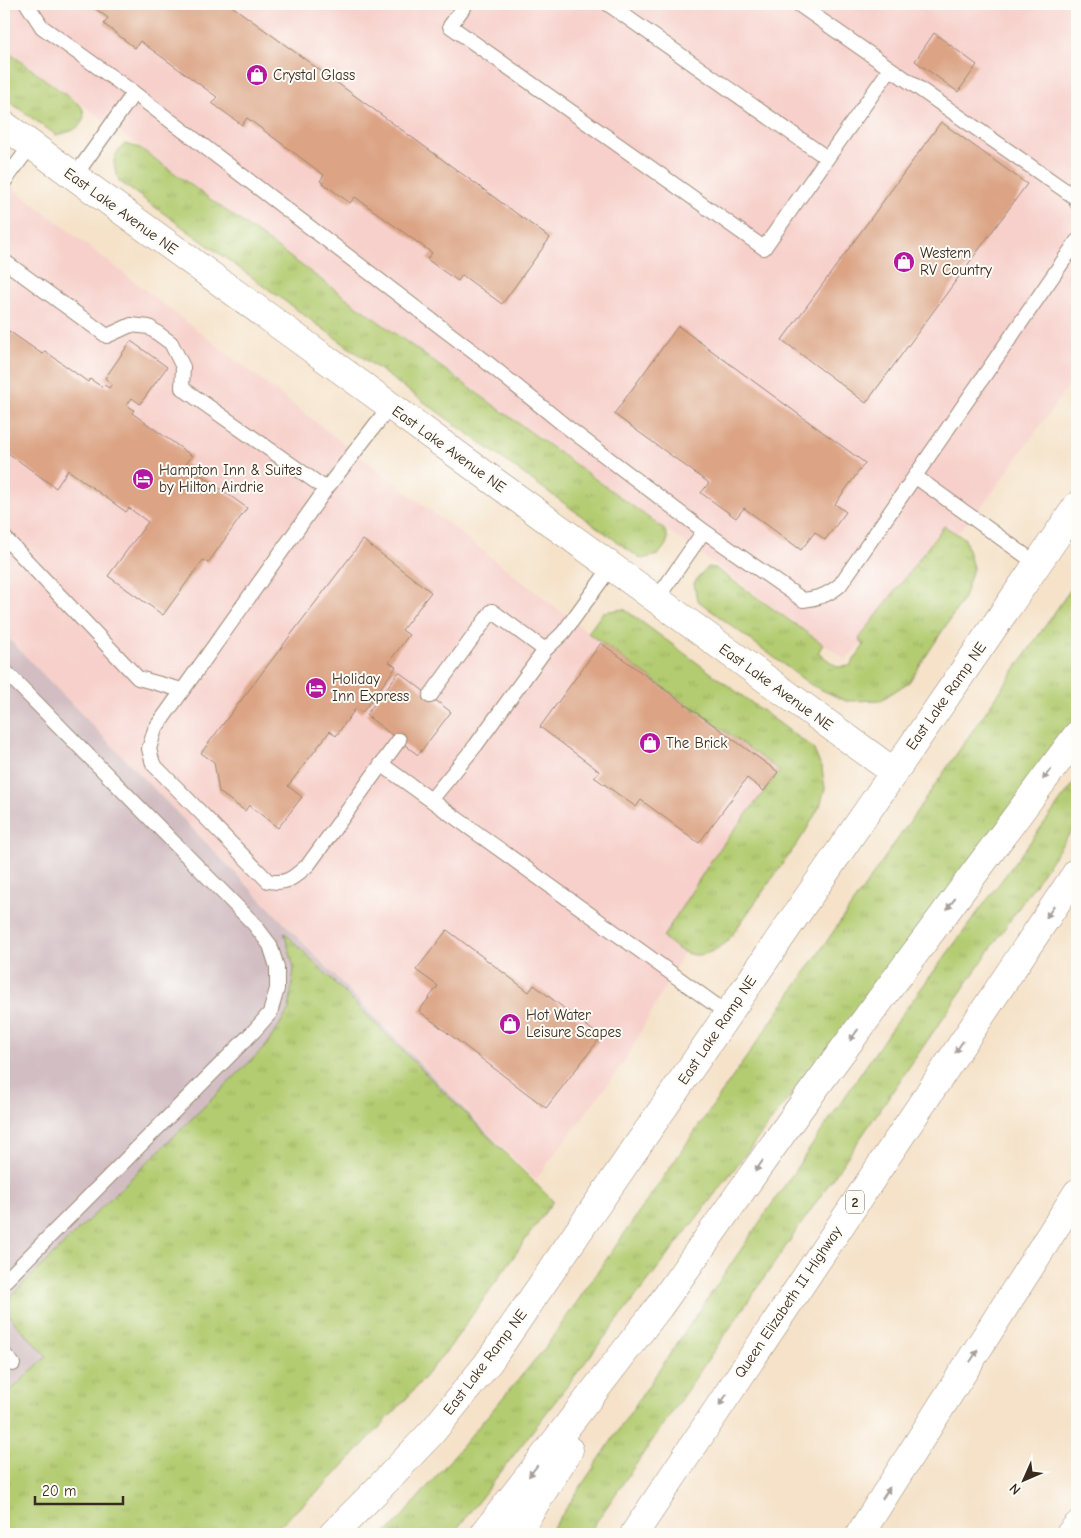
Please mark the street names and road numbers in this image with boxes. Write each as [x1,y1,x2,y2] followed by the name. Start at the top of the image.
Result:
[61,164,181,258] street label: East Lake Avenue NE
[389,402,509,496] street label: East Lake Avenue NE
[902,639,990,753] street label: East Lake Ramp NE
[716,640,836,734] street label: East Lake Avenue NE
[674,972,760,1088] street label: East Lake Ramp NE
[846,1190,864,1214] road number: 2
[730,1222,846,1381] street label: Queen Elizabeth II Highway
[439,1306,531,1418] street label: East Lake Ramp NE

